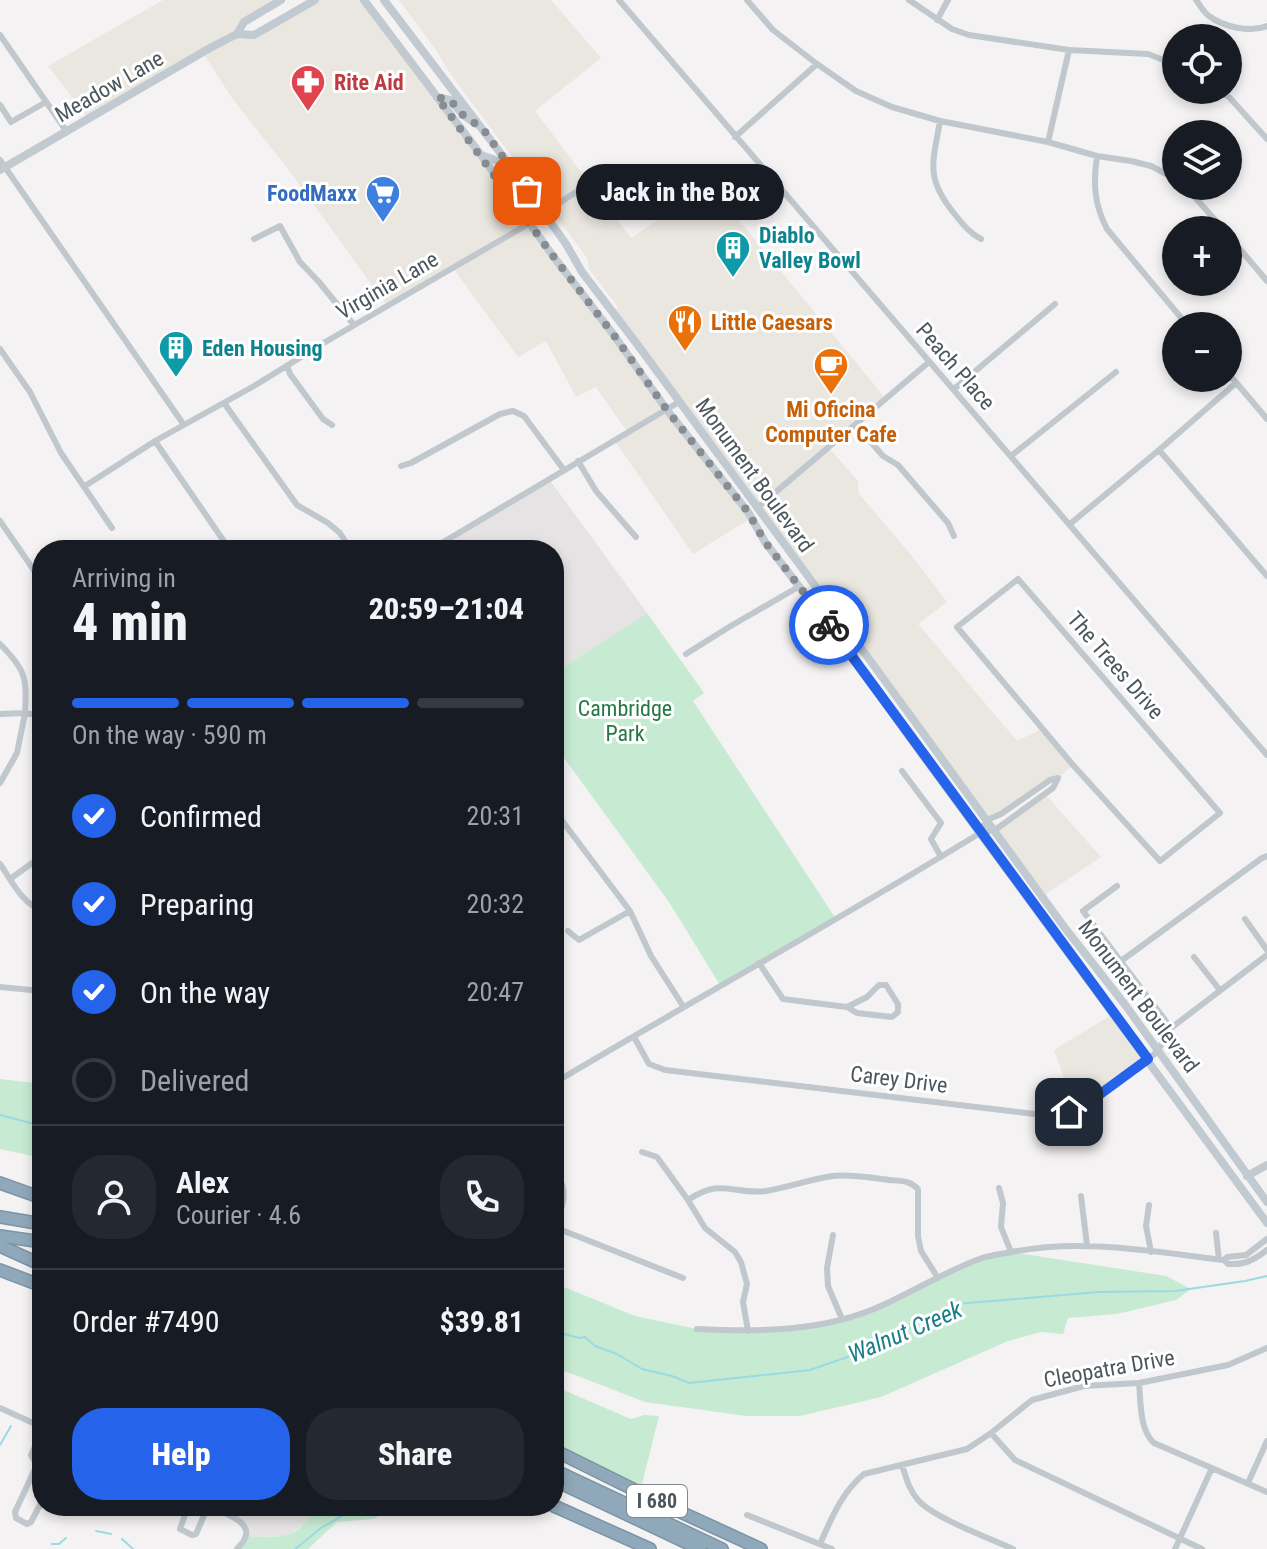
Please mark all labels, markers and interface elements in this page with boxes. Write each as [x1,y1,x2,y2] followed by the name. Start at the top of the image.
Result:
[1162,24,1242,392] map controls
[1162,24,1242,104] button: locate
[51,45,168,127] street label: Meadow Lane
[289,63,327,113] pharmacy icon: Rite Aid
[334,70,404,95] place label: Rite Aid
[1162,120,1242,200] button: layers
[493,157,561,225] pin
[575,163,783,219] callout: Jack in the Box
[505,169,549,213] icon: bag
[364,174,402,224] supermarket icon: FoodMaxx
[600,177,760,207] text: Jack in the Box
[267,181,357,206] place label: FoodMaxx
[1162,216,1242,296] button: +
[759,223,861,273] place label: Diablo Valley Bowl
[714,229,752,279] building icon: Diablo Valley Bowl
[332,246,442,325] street label: Virginia Lane
[666,303,704,353] restaurant icon: Little Caesars
[711,310,833,335] place label: Little Caesars
[1162,312,1242,392] button: −
[911,318,1000,415] street label: Peach Place
[157,329,195,379] building icon: Eden Housing
[202,336,323,361] place label: Eden Housing
[812,346,850,396] cafe icon: Mi Oficina Computer Cafe
[690,393,819,557] street label: Monument Boulevard
[765,397,897,447] place label: Mi Oficina Computer Cafe
[72,563,176,593] text: Arriving in
[789,585,869,665] courier
[369,591,524,626] text: 20:59–21:04
[72,592,188,653] text: 4 min
[807,603,851,647] icon: bike
[1062,607,1169,724] street label: The Trees Drive
[578,696,672,746] park label: Cambridge Park
[72,720,267,750] text: On the way · 590 m
[72,794,116,838] icon: check
[140,799,262,834] text: Confirmed
[467,801,524,831] text: 20:31
[72,882,116,926] icon: check
[140,887,254,922] text: Preparing
[467,889,524,919] text: 20:32
[1073,915,1204,1077] street label: Monument Boulevard
[72,970,116,1014] icon: check
[140,975,270,1010] text: On the way
[467,977,524,1007] text: 20:47
[849,1061,949,1098] street label: Carey Drive
[140,1063,249,1098] text: Delivered
[1035,1078,1103,1146] pin
[1047,1090,1091,1134] icon: home
[72,1155,156,1239] button: person
[440,1155,524,1239] button: phone
[176,1165,229,1200] text: Alex
[176,1200,301,1230] text: Courier · 4.6
[844,1295,967,1369] water label: Walnut Creek
[72,1304,220,1339] text: Order #7490
[439,1304,524,1339] text: $39.81
[1042,1345,1177,1392] street label: Cleopatra Drive
[72,1408,290,1500] button: Help
[306,1408,524,1500] button: Share
[627,1485,687,1517] road number: I 680

